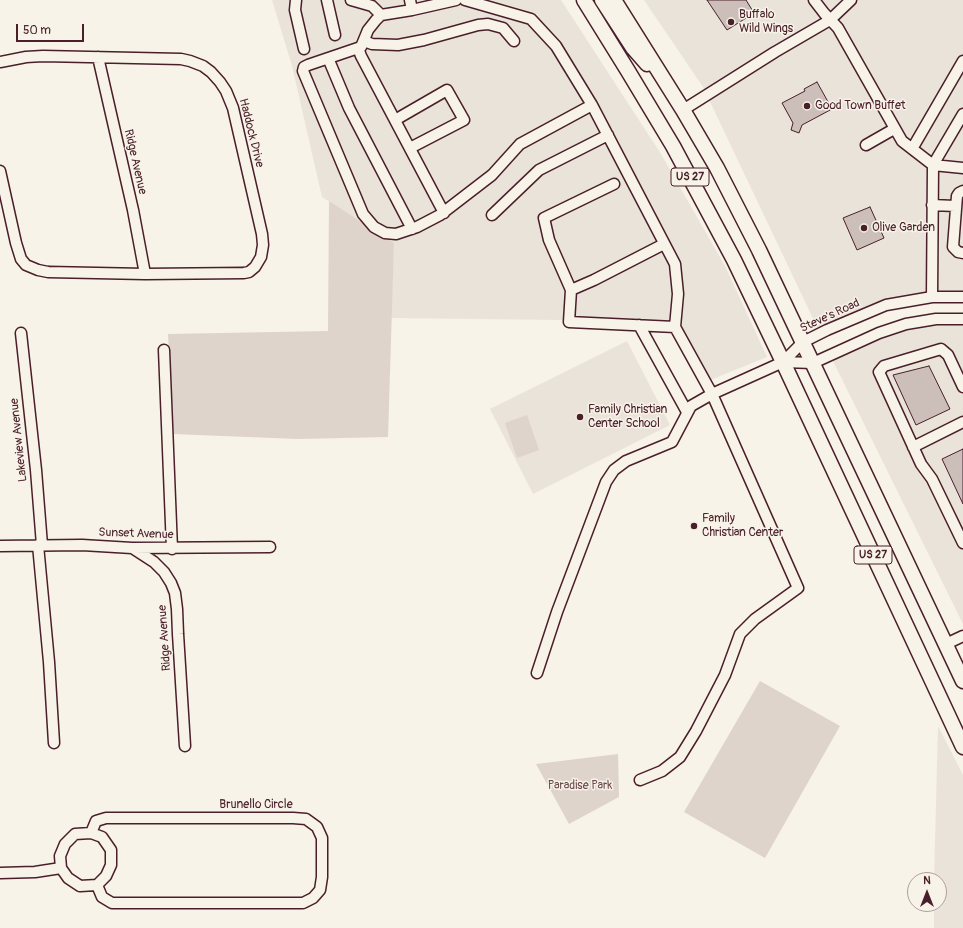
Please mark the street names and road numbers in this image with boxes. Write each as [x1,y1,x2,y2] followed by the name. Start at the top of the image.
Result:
[235,97,267,169] street label: Haddock Drive
[121,128,149,196] street label: Ridge Avenue
[671,168,709,186] road number: US 27
[798,296,862,336] street label: Steve's Road
[7,397,31,483] street label: Lakeview Avenue
[98,525,174,543] street label: Sunset Avenue
[854,546,892,564] road number: US 27
[156,604,174,672] street label: Ridge Avenue
[219,798,293,812] street label: Brunello Circle

